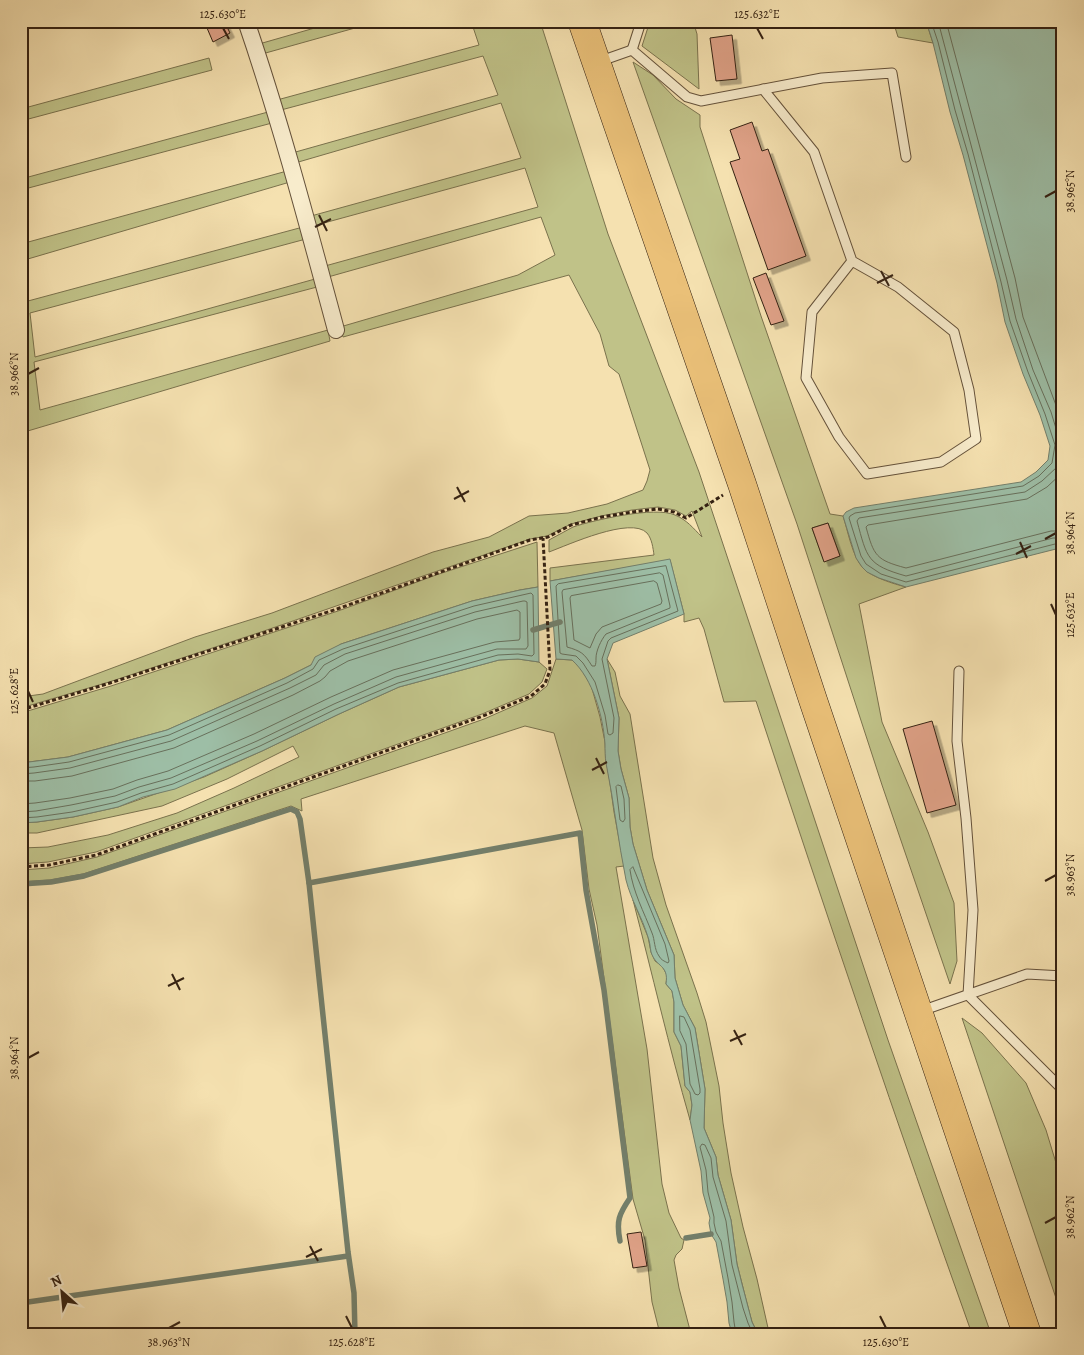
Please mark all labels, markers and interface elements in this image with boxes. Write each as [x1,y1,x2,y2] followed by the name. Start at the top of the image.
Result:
[200,6,246,22] text: 125.630°E
[734,6,780,22] text: 125.632°E
[1062,169,1078,212] text: 38.965°N
[6,352,22,396] text: 38.966°N
[1062,511,1078,555] text: 38.964°N
[1062,592,1078,638] text: 125.632°E
[6,668,22,714] text: 125.628°E
[1062,853,1078,896] text: 38.963°N
[6,1036,22,1080] text: 38.964°N
[1062,1195,1078,1239] text: 38.962°N
[38,1268,88,1318] north arrow
[47,1270,65,1292] text: N
[148,1334,191,1350] text: 38.963°N
[329,1334,375,1350] text: 125.628°E
[863,1334,909,1350] text: 125.630°E

